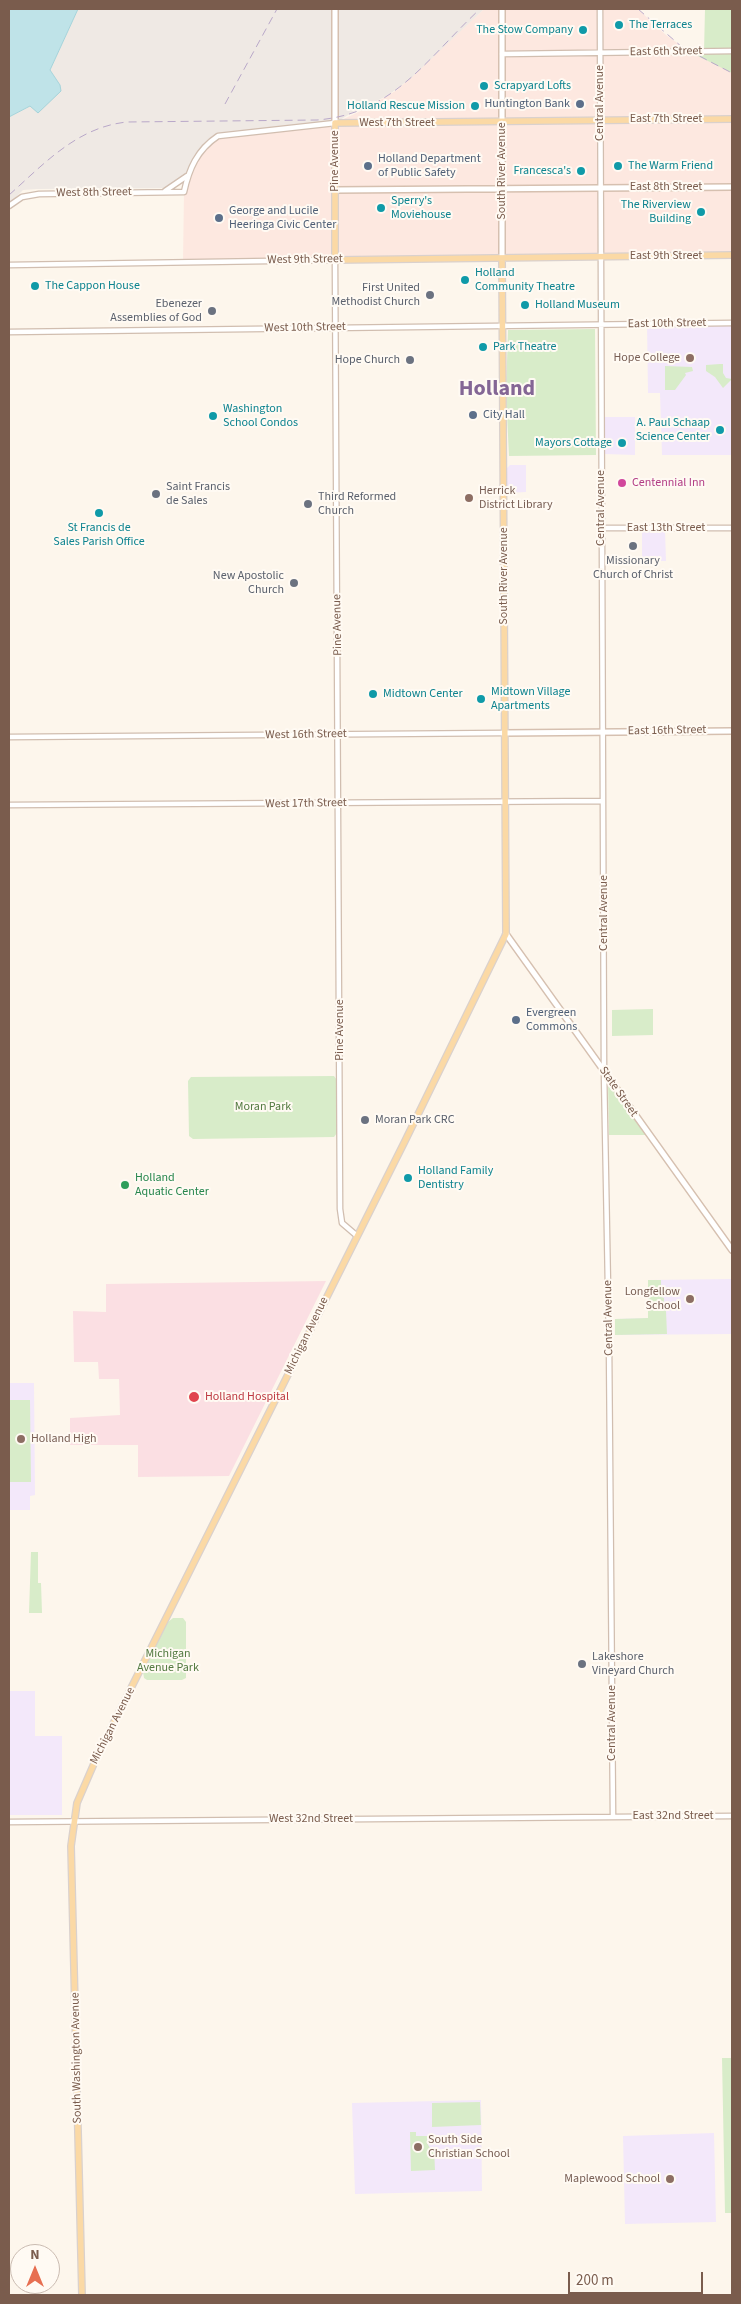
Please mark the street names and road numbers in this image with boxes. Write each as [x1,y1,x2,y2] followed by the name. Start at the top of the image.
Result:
[630,44,702,60] street label: East 6th Street
[593,65,607,141] street label: Central Avenue
[630,112,702,126] street label: East 7th Street
[359,116,435,130] street label: West 7th Street
[495,122,509,220] street label: South River Avenue
[328,130,342,192] street label: Pine Avenue
[630,180,702,194] street label: East 8th Street
[56,185,132,201] street label: West 8th Street
[630,249,702,263] street label: East 9th Street
[267,252,343,268] street label: West 9th Street
[628,316,706,332] street label: East 10th Street
[264,320,346,336] street label: West 10th Street
[594,470,608,546] street label: Central Avenue
[627,521,705,535] street label: East 13th Street
[497,527,511,625] street label: South River Avenue
[330,594,346,656] street label: Pine Avenue
[628,723,706,739] street label: East 16th Street
[265,727,347,743] street label: West 16th Street
[265,796,347,812] street label: West 17th Street
[597,875,611,951] street label: Central Avenue
[333,999,347,1061] street label: Pine Avenue
[595,1064,641,1120] street label: State Street
[601,1280,617,1356] street label: Central Avenue
[282,1295,332,1377] street label: Michigan Avenue
[87,1685,139,1767] street label: Michigan Avenue
[605,1685,619,1761] street label: Central Avenue
[632,1809,714,1823] street label: East 32nd Street
[269,1812,353,1826] street label: West 32nd Street
[69,1992,85,2124] street label: South Washington Avenue

